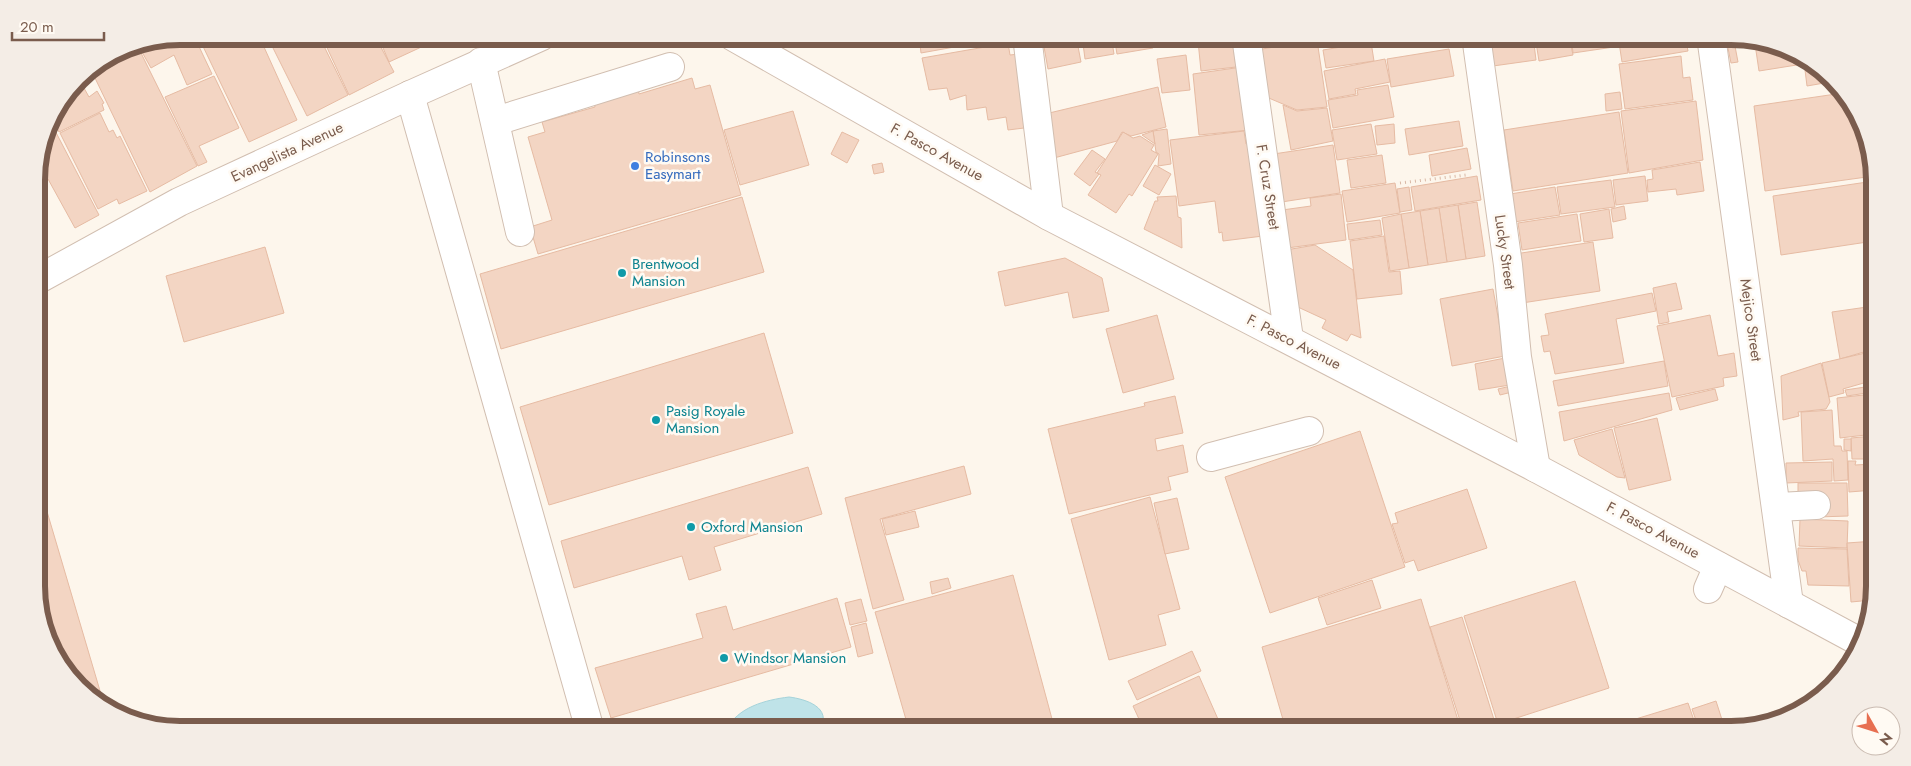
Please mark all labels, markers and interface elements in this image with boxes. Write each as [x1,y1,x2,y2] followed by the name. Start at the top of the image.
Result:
[12,10,105,42] scale bar
[20,16,54,38] text: 20 m
[227,116,347,188] street label: Evangelista Avenue
[887,117,988,187] street label: F. Pasco Avenue
[1250,143,1286,232] street label: F. Cruz Street
[645,146,710,185] place label: Robinsons Easymart
[629,160,641,172] marker: Robinsons Easymart
[1489,213,1521,291] street label: Lucky Street
[632,253,699,292] place label: Brentwood Mansion
[616,267,628,279] marker: Brentwood Mansion
[1734,277,1768,363] street label: Mejico Street
[1243,309,1345,375] street label: F. Pasco Avenue
[666,400,746,439] place label: Pasig Royale Mansion
[650,414,662,426] marker: Pasig Royale Mansion
[1602,496,1704,564] street label: F. Pasco Avenue
[701,516,803,538] place label: Oxford Mansion
[685,521,697,533] marker: Oxford Mansion
[734,647,846,669] place label: Windsor Mansion
[718,652,730,664] marker: Windsor Mansion
[1851,706,1901,756] north arrow
[1875,729,1897,750] text: N

